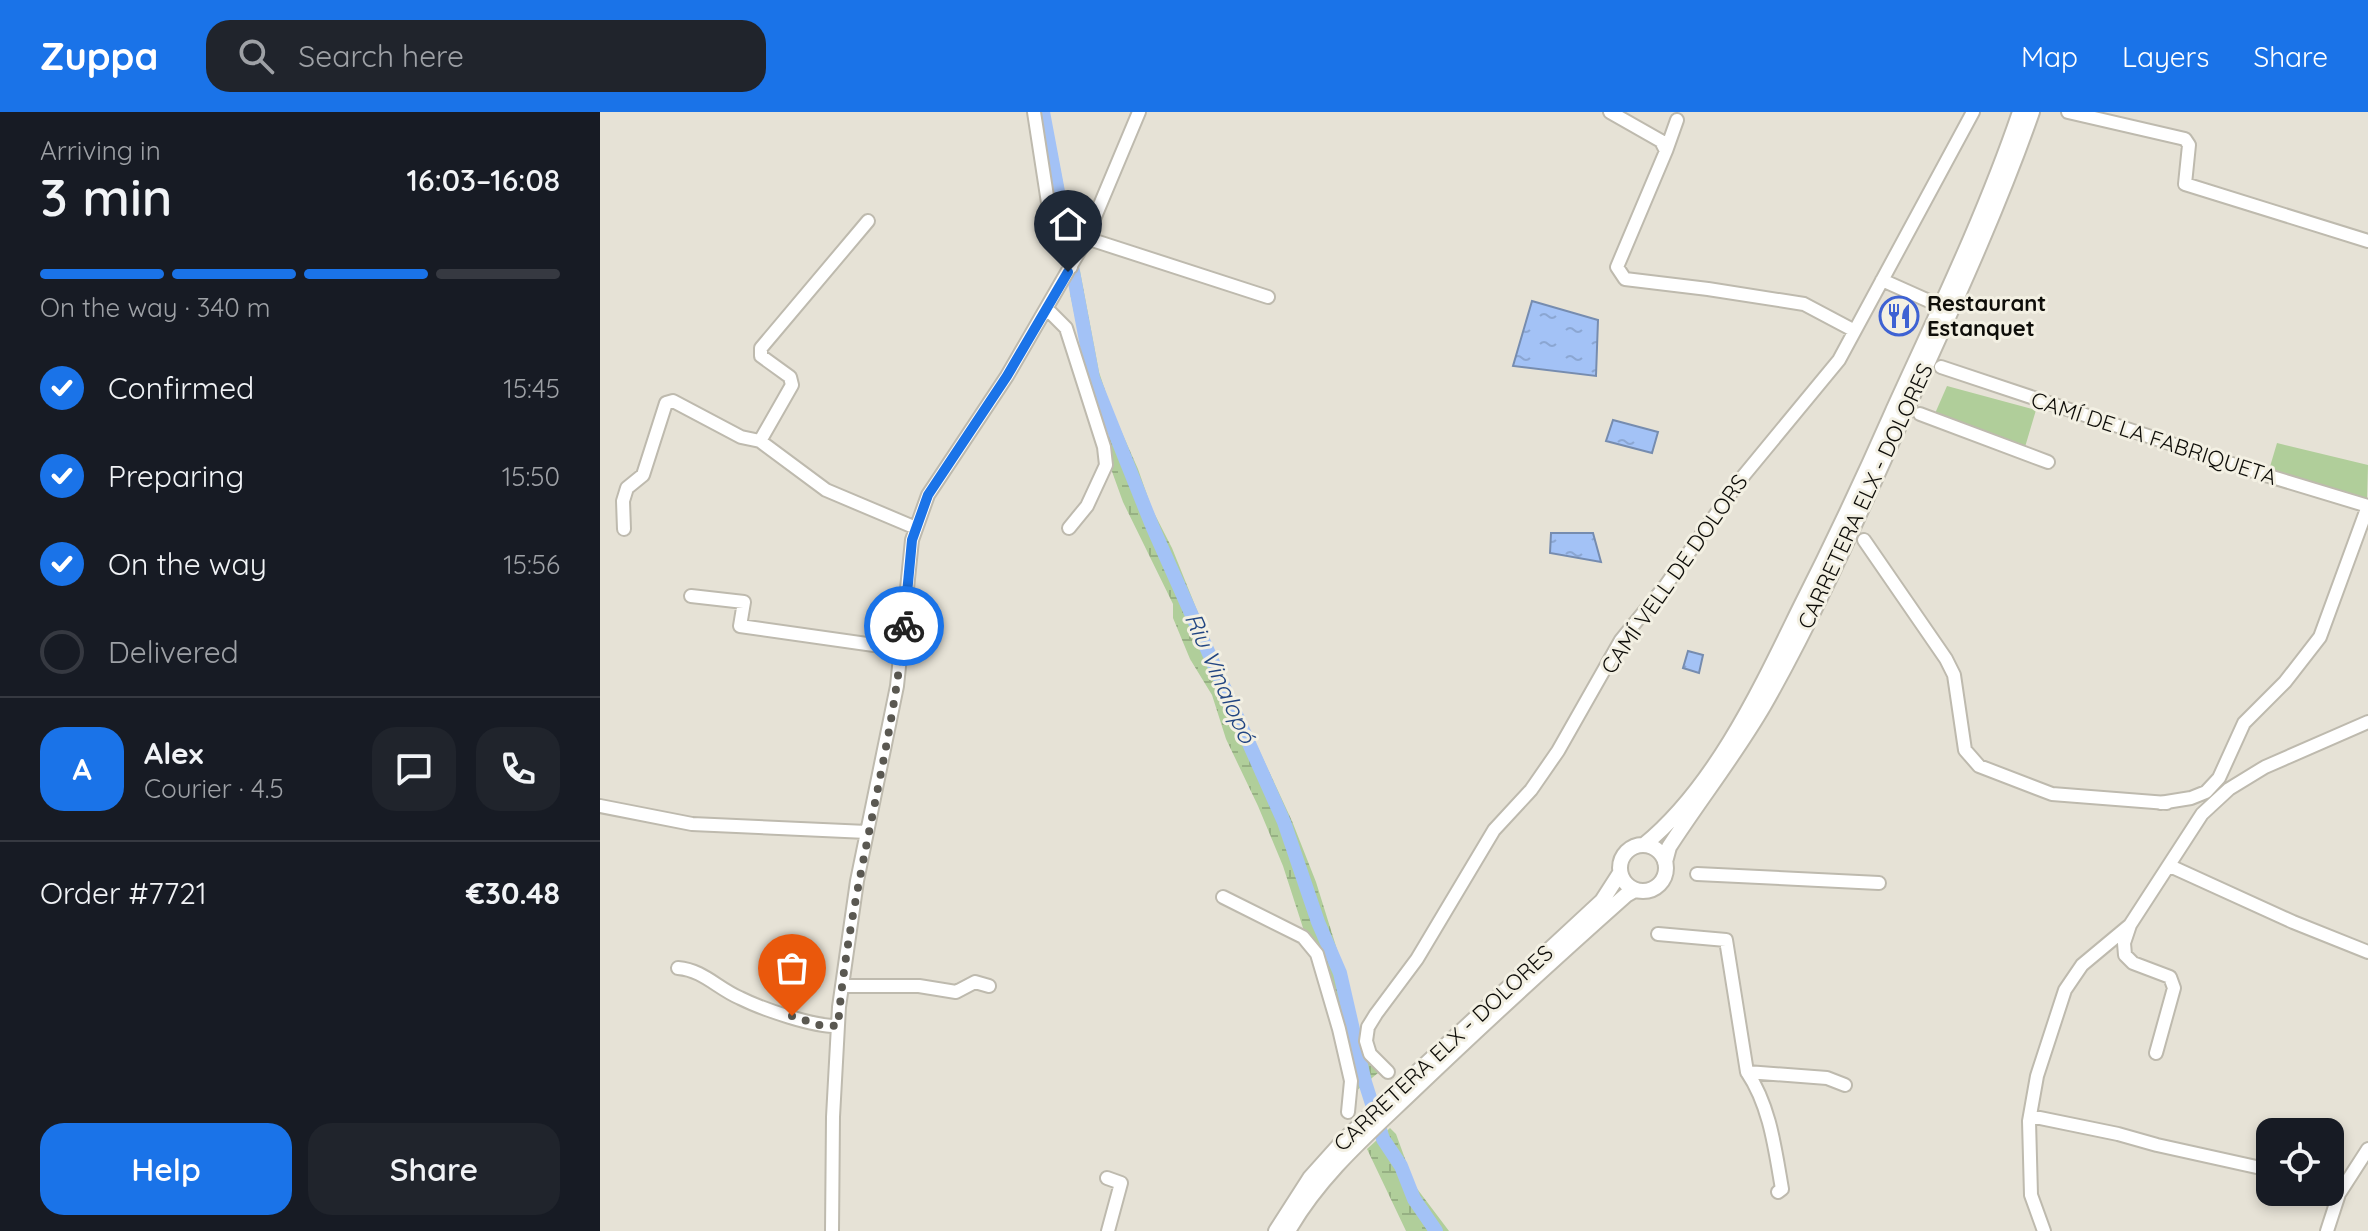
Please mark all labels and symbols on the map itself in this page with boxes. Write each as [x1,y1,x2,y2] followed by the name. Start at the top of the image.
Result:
[1034,190,1102,272] pin
[1927,289,2046,342] place label: Restaurant Estanquet
[1878,295,1920,337] restaurant icon: Restaurant Estanquet
[1791,359,1939,633] street label: CARRETERA ELX - DOLORES
[2028,385,2280,491] street label: CAMÍ DE LA FABRIQUETA
[1594,469,1754,679] street label: CAMÍ VELL DE DOLORS
[864,586,944,666] courier
[1179,608,1264,749] water label: Riu Vinalopó
[758,934,826,1016] pin
[1327,939,1559,1157] street label: CARRETERA ELX - DOLORES

